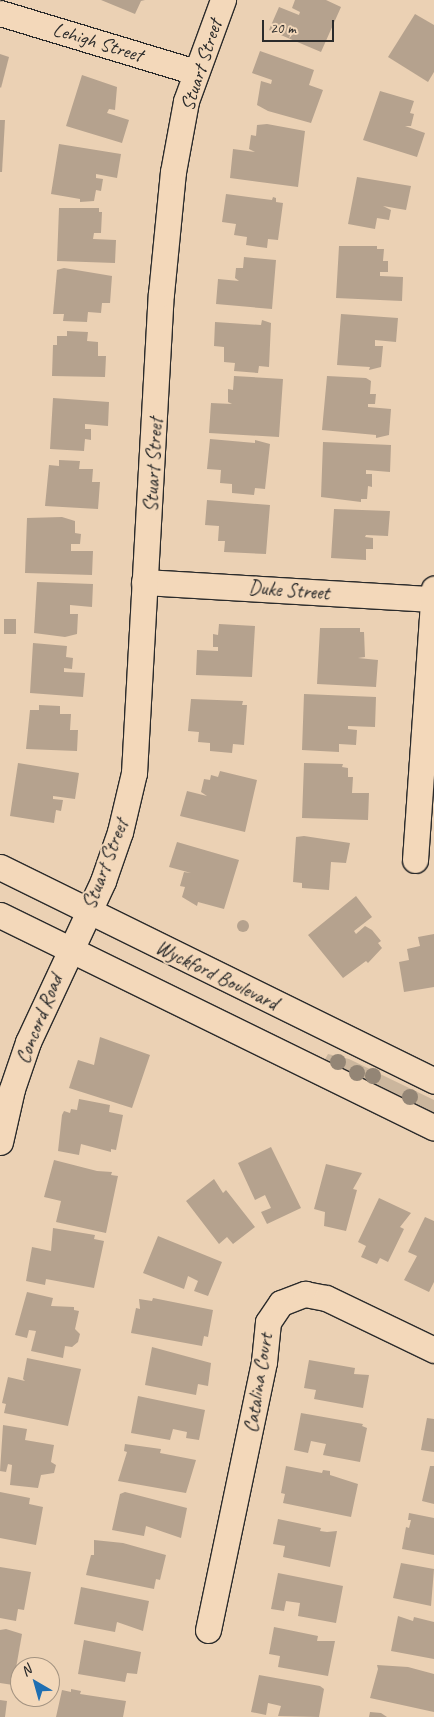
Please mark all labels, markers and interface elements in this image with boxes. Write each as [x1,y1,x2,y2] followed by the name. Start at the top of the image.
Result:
[264,10,336,42] scale bar
[175,16,227,114] street label: Stuart Street
[50,17,146,67] street label: Lehigh Street
[270,19,296,38] text: 20 m
[139,417,167,513] street label: Stuart Street
[248,575,330,605] street label: Duke Street
[77,816,133,912] street label: Stuart Street
[152,935,282,1015] street label: Wyckford Boulevard
[10,971,68,1067] street label: Concord Road
[238,1332,278,1434] street label: Catalina Court
[10,1657,60,1707] north arrow
[17,1661,35,1680] text: N

